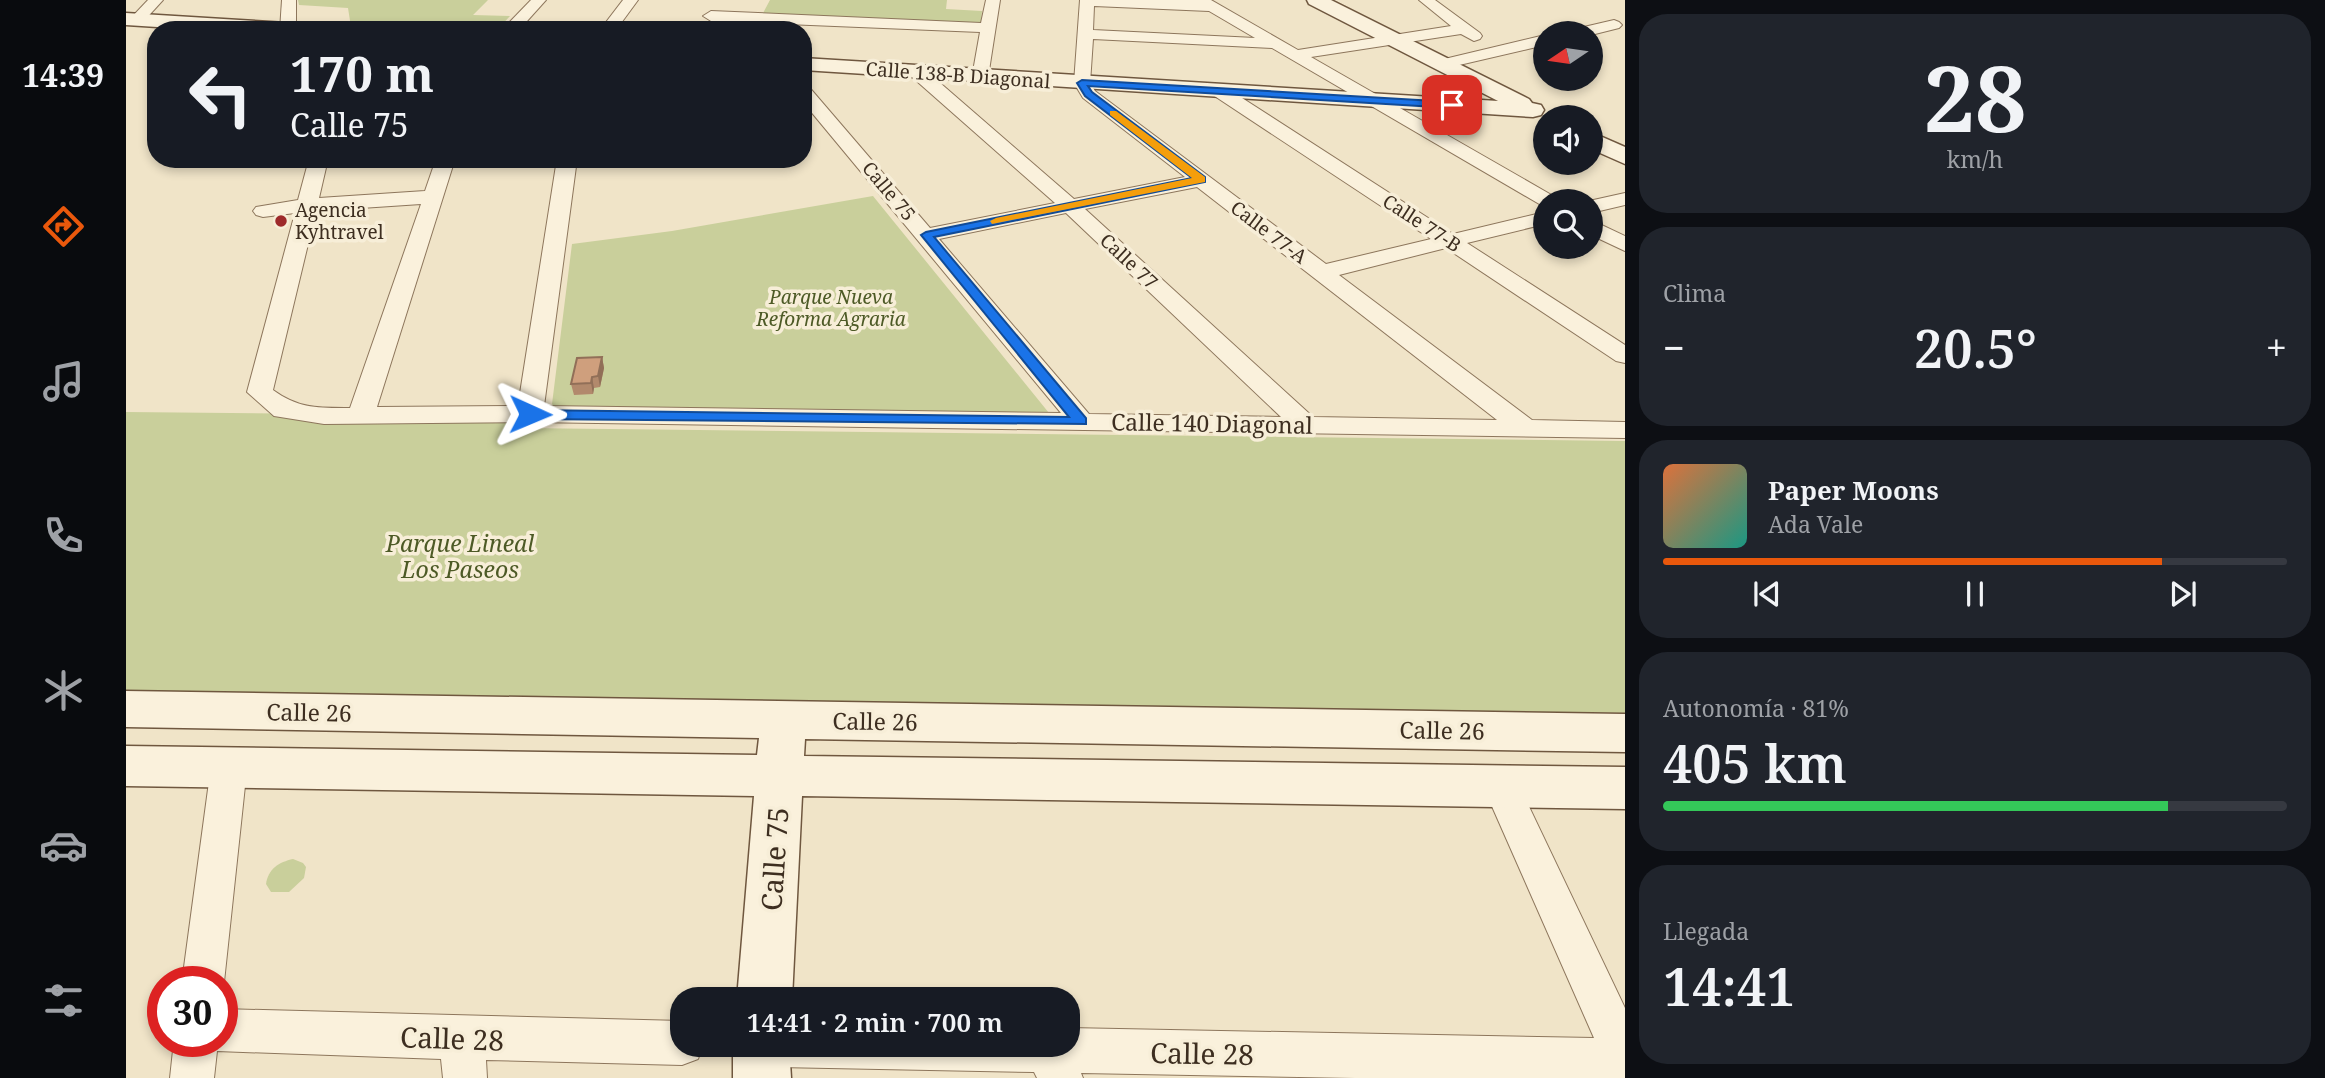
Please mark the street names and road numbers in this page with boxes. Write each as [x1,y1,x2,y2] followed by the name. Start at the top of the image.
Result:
[865,56,1051,94] street label: Calle 138-B Diagonal
[856,156,922,226] street label: Calle 75
[1378,188,1466,258] street label: Calle 77-B
[1225,195,1313,270] street label: Calle 77-A
[1094,227,1164,295] street label: Calle 77
[1111,405,1313,441] street label: Calle 140 Diagonal
[266,695,352,729] street label: Calle 26
[832,704,918,738] street label: Calle 26
[1399,713,1485,747] street label: Calle 26
[751,806,797,912] street label: Calle 75
[399,1017,505,1059] street label: Calle 28
[1150,1033,1254,1073] street label: Calle 28

